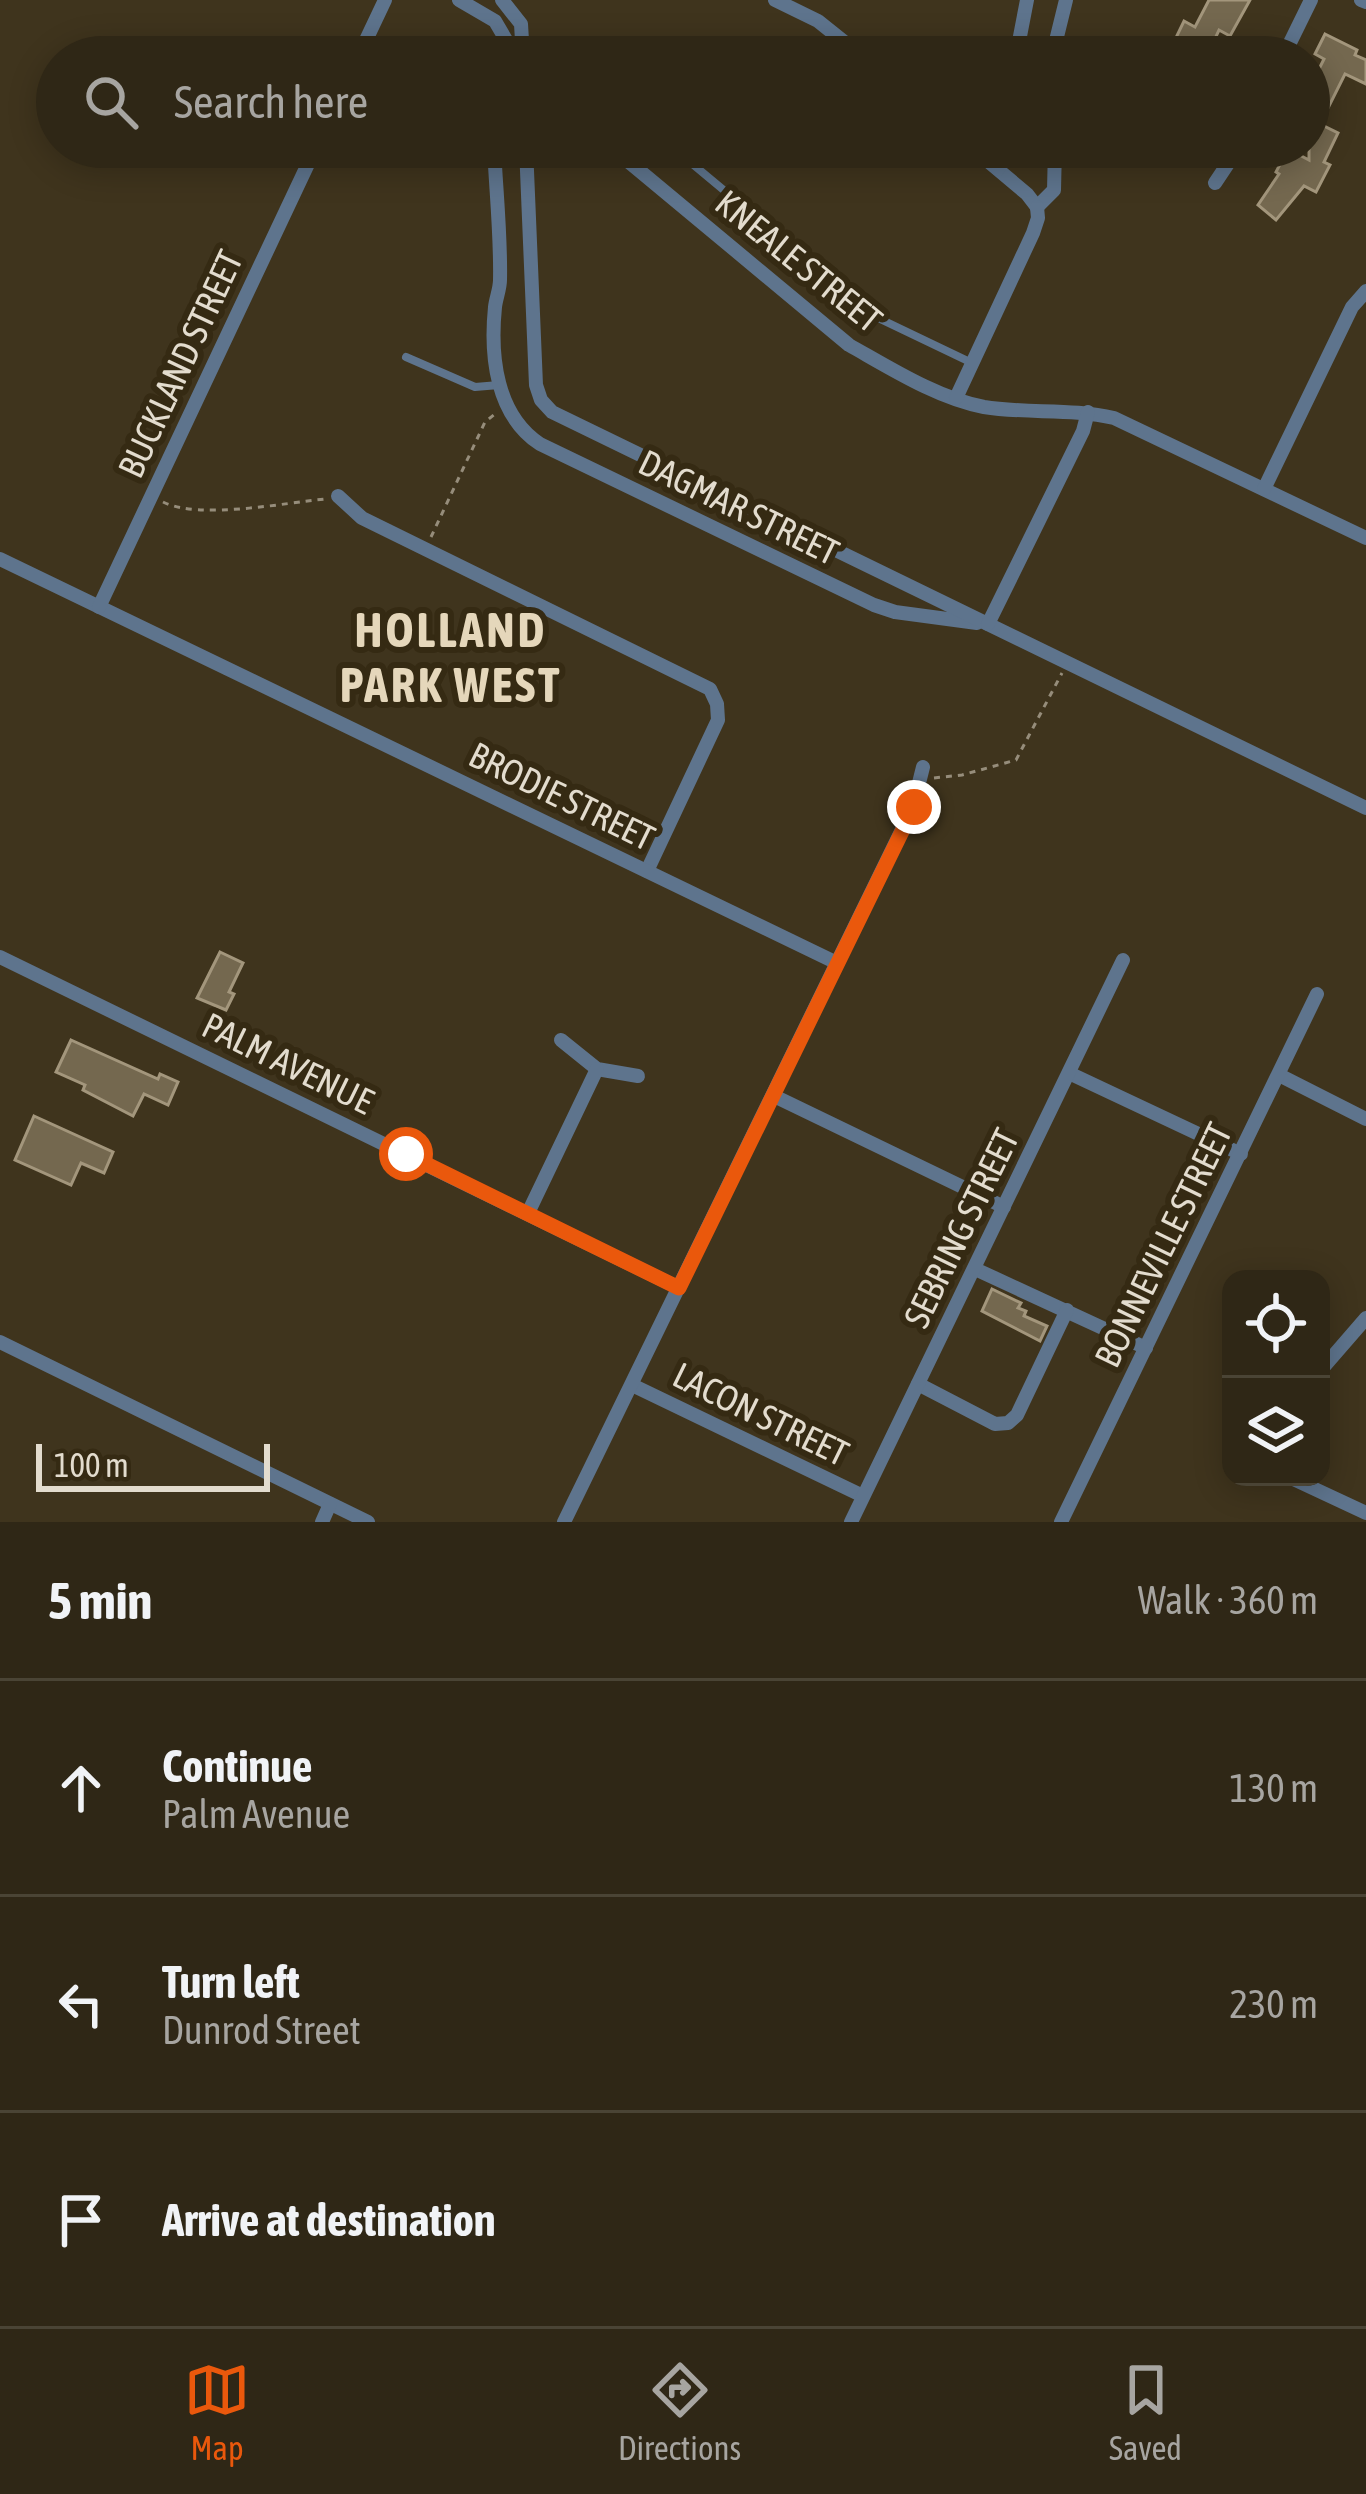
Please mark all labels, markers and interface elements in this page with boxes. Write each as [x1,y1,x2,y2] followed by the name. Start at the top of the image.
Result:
[36,36,1330,168] search box
[78,69,144,135] icon: search
[174,76,368,128] text: Search here
[707,181,891,341] street label: KNEALE STREET
[109,244,251,484] street label: BUCKLAND STREET
[632,441,846,574] street label: DAGMAR STREET
[340,602,562,712] district label: HOLLAND PARK WEST
[463,733,662,859] street label: BRODIE STREET
[887,780,941,834] route end
[196,1004,380,1122] street label: PALM AVENUE
[1086,1116,1240,1374] street label: BONNEVILLE STREET
[895,1122,1027,1334] street label: SEBRING STREET
[379,1127,433,1181] route start
[1222,1270,1330,1486] map controls
[1222,1270,1330,1378] button: locate
[667,1354,856,1475] street label: LACON STREET
[1222,1378,1330,1486] button: layers
[36,1438,270,1491] scale bar
[54,1446,129,1484] text: 100 m
[48,1571,152,1630] text: 5 min
[1138,1578,1318,1622] text: Walk · 360 m
[162,1740,313,1792] text: Continue
[48,1755,114,1821] icon: ahead
[1230,1766,1318,1810] text: 130 m
[162,1792,350,1836] text: Palm Avenue
[162,1956,300,2008] text: Turn left
[48,1971,114,2037] icon: left
[1230,1982,1318,2026] text: 230 m
[162,2008,361,2052] text: Dunrod Street
[48,2187,114,2253] icon: arrive
[162,2194,496,2246] text: Arrive at destination
[184,2357,250,2467] tab: Map
[618,2357,741,2467] tab: Directions
[1109,2357,1182,2467] tab: Saved

